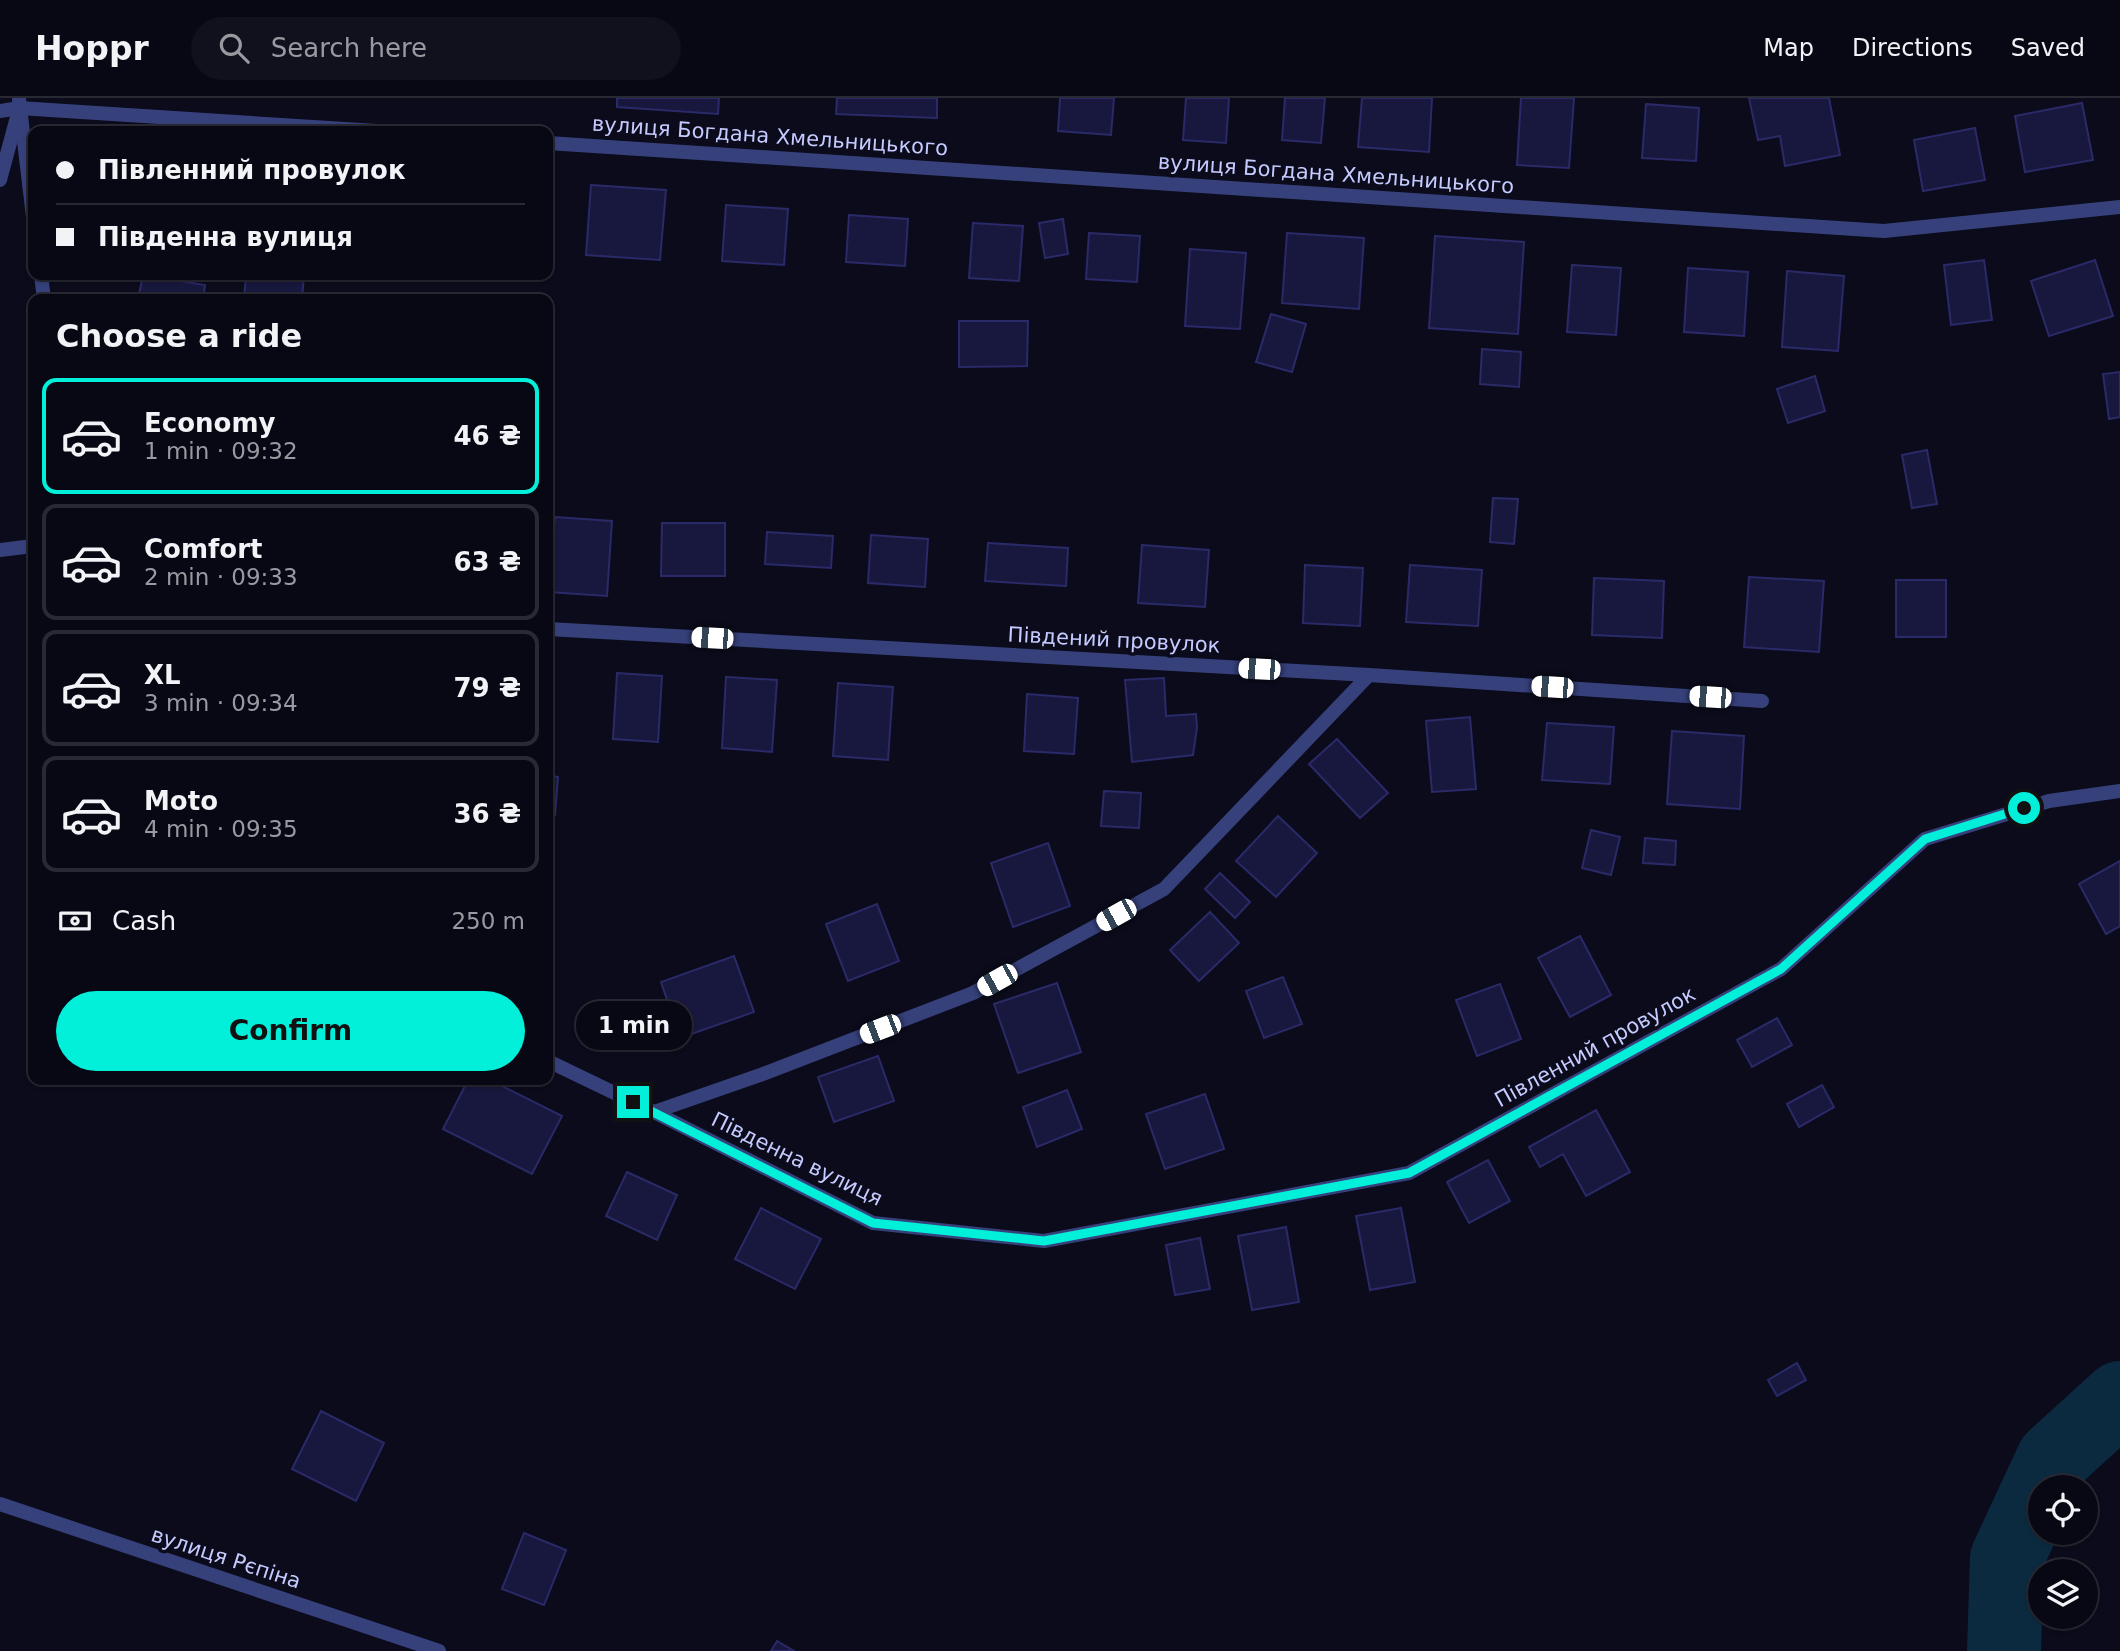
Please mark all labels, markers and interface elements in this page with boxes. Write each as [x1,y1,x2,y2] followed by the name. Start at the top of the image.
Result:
[191,17,681,80] search box
[35,29,149,68] text: Hoppr
[215,29,253,67] icon: search
[271,33,427,63] text: Search here
[1763,34,1814,62] text: Map
[1852,34,1973,62] text: Directions
[2011,34,2085,62] text: Saved
[591,112,949,160] street label: вулиця Богдана Хмельницького
[1157,150,1515,198] street label: вулиця Богдана Хмельницького
[98,155,406,185] text: Півленний провулок
[98,222,353,252] text: Південна вулиця
[56,317,302,355] text: Choose a ride
[60,405,123,468] icon: car
[144,408,275,438] text: Economy
[453,421,521,451] text: 46 ₴
[144,438,298,464] text: 1 min · 09:32
[60,531,123,594] icon: car
[144,534,262,564] text: Comfort
[453,547,521,577] text: 63 ₴
[144,564,298,590] text: 2 min · 09:33
[1007,622,1221,658] street label: Південий провулок
[691,626,734,650] car
[60,657,123,720] icon: car
[1238,657,1281,681] car
[144,660,181,690] text: XL
[453,673,521,703] text: 79 ₴
[1531,675,1574,699] car
[1689,685,1732,709] car
[144,690,298,716] text: 3 min · 09:34
[60,783,123,846] icon: car
[144,786,218,816] text: Moto
[2008,792,2040,824] route start
[453,799,521,829] text: 36 ₴
[144,816,298,842] text: 4 min · 09:35
[1093,896,1140,934] car
[56,902,94,940] icon: cash
[112,906,176,936] text: Cash
[451,908,525,934] text: 250 m
[974,961,1021,999] car
[1491,982,1699,1112] street label: Півленний провулок
[56,991,525,1071] button: Confirm
[575,1000,691,1049] callout: 1 min
[598,1012,670,1038] text: 1 min
[857,1012,904,1046] car
[617,1086,649,1118] route end
[708,1107,886,1211] street label: Південна вулиця
[2028,1475,2098,1629] map controls
[2028,1475,2098,1545] button: locate
[148,1523,304,1593] street label: вулиця Рєпіна
[2028,1559,2098,1629] button: layers

